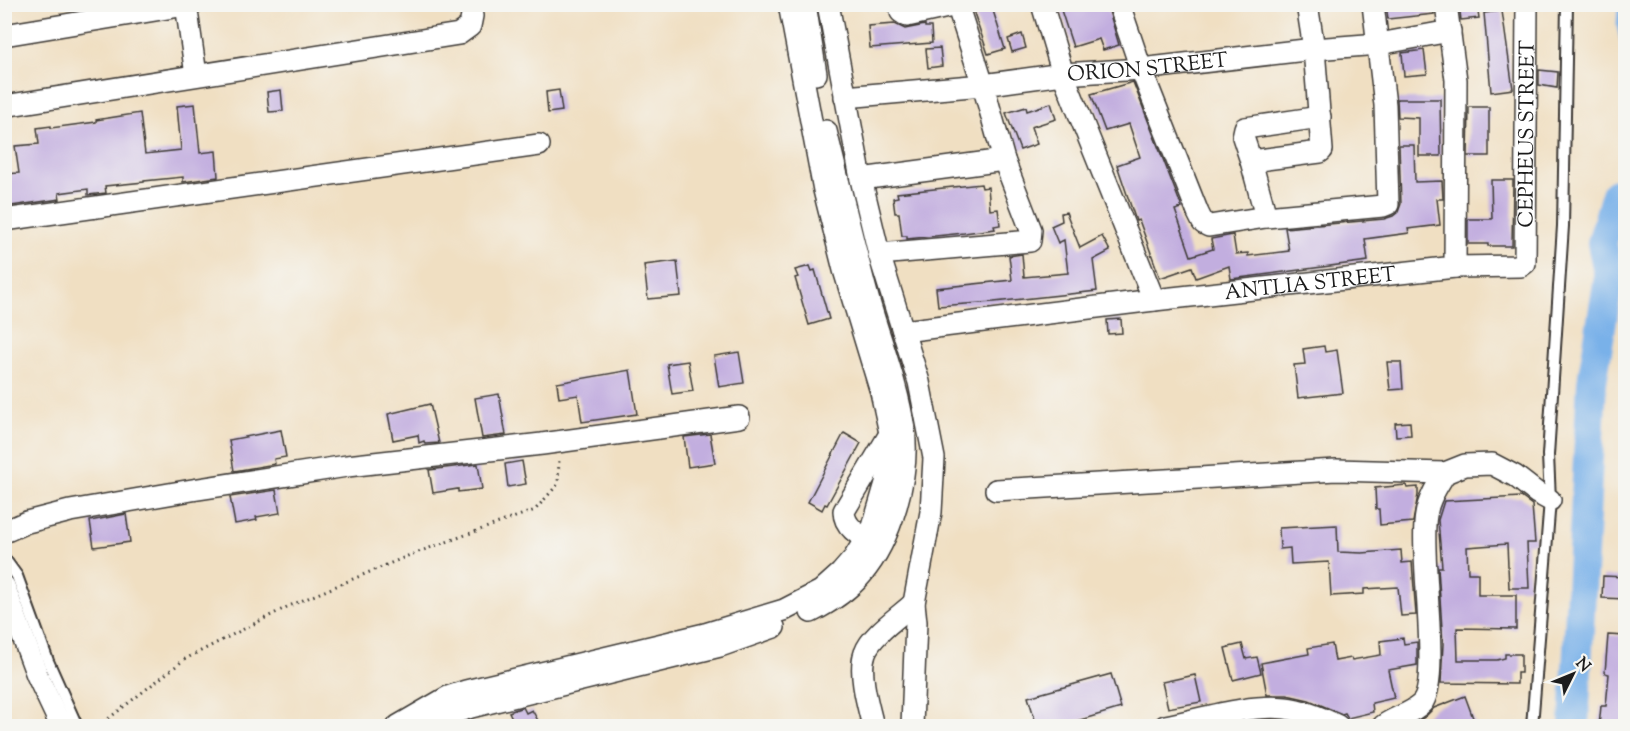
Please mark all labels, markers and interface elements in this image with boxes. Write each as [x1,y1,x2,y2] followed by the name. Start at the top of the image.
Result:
[1512,40,1544,228] street label: CEPHEUS STREET
[1066,46,1230,91] street label: ORION STREET
[1223,261,1398,309] street label: ANTLIA STREET
[1543,644,1603,704] north arrow
[1569,653,1595,678] text: N

